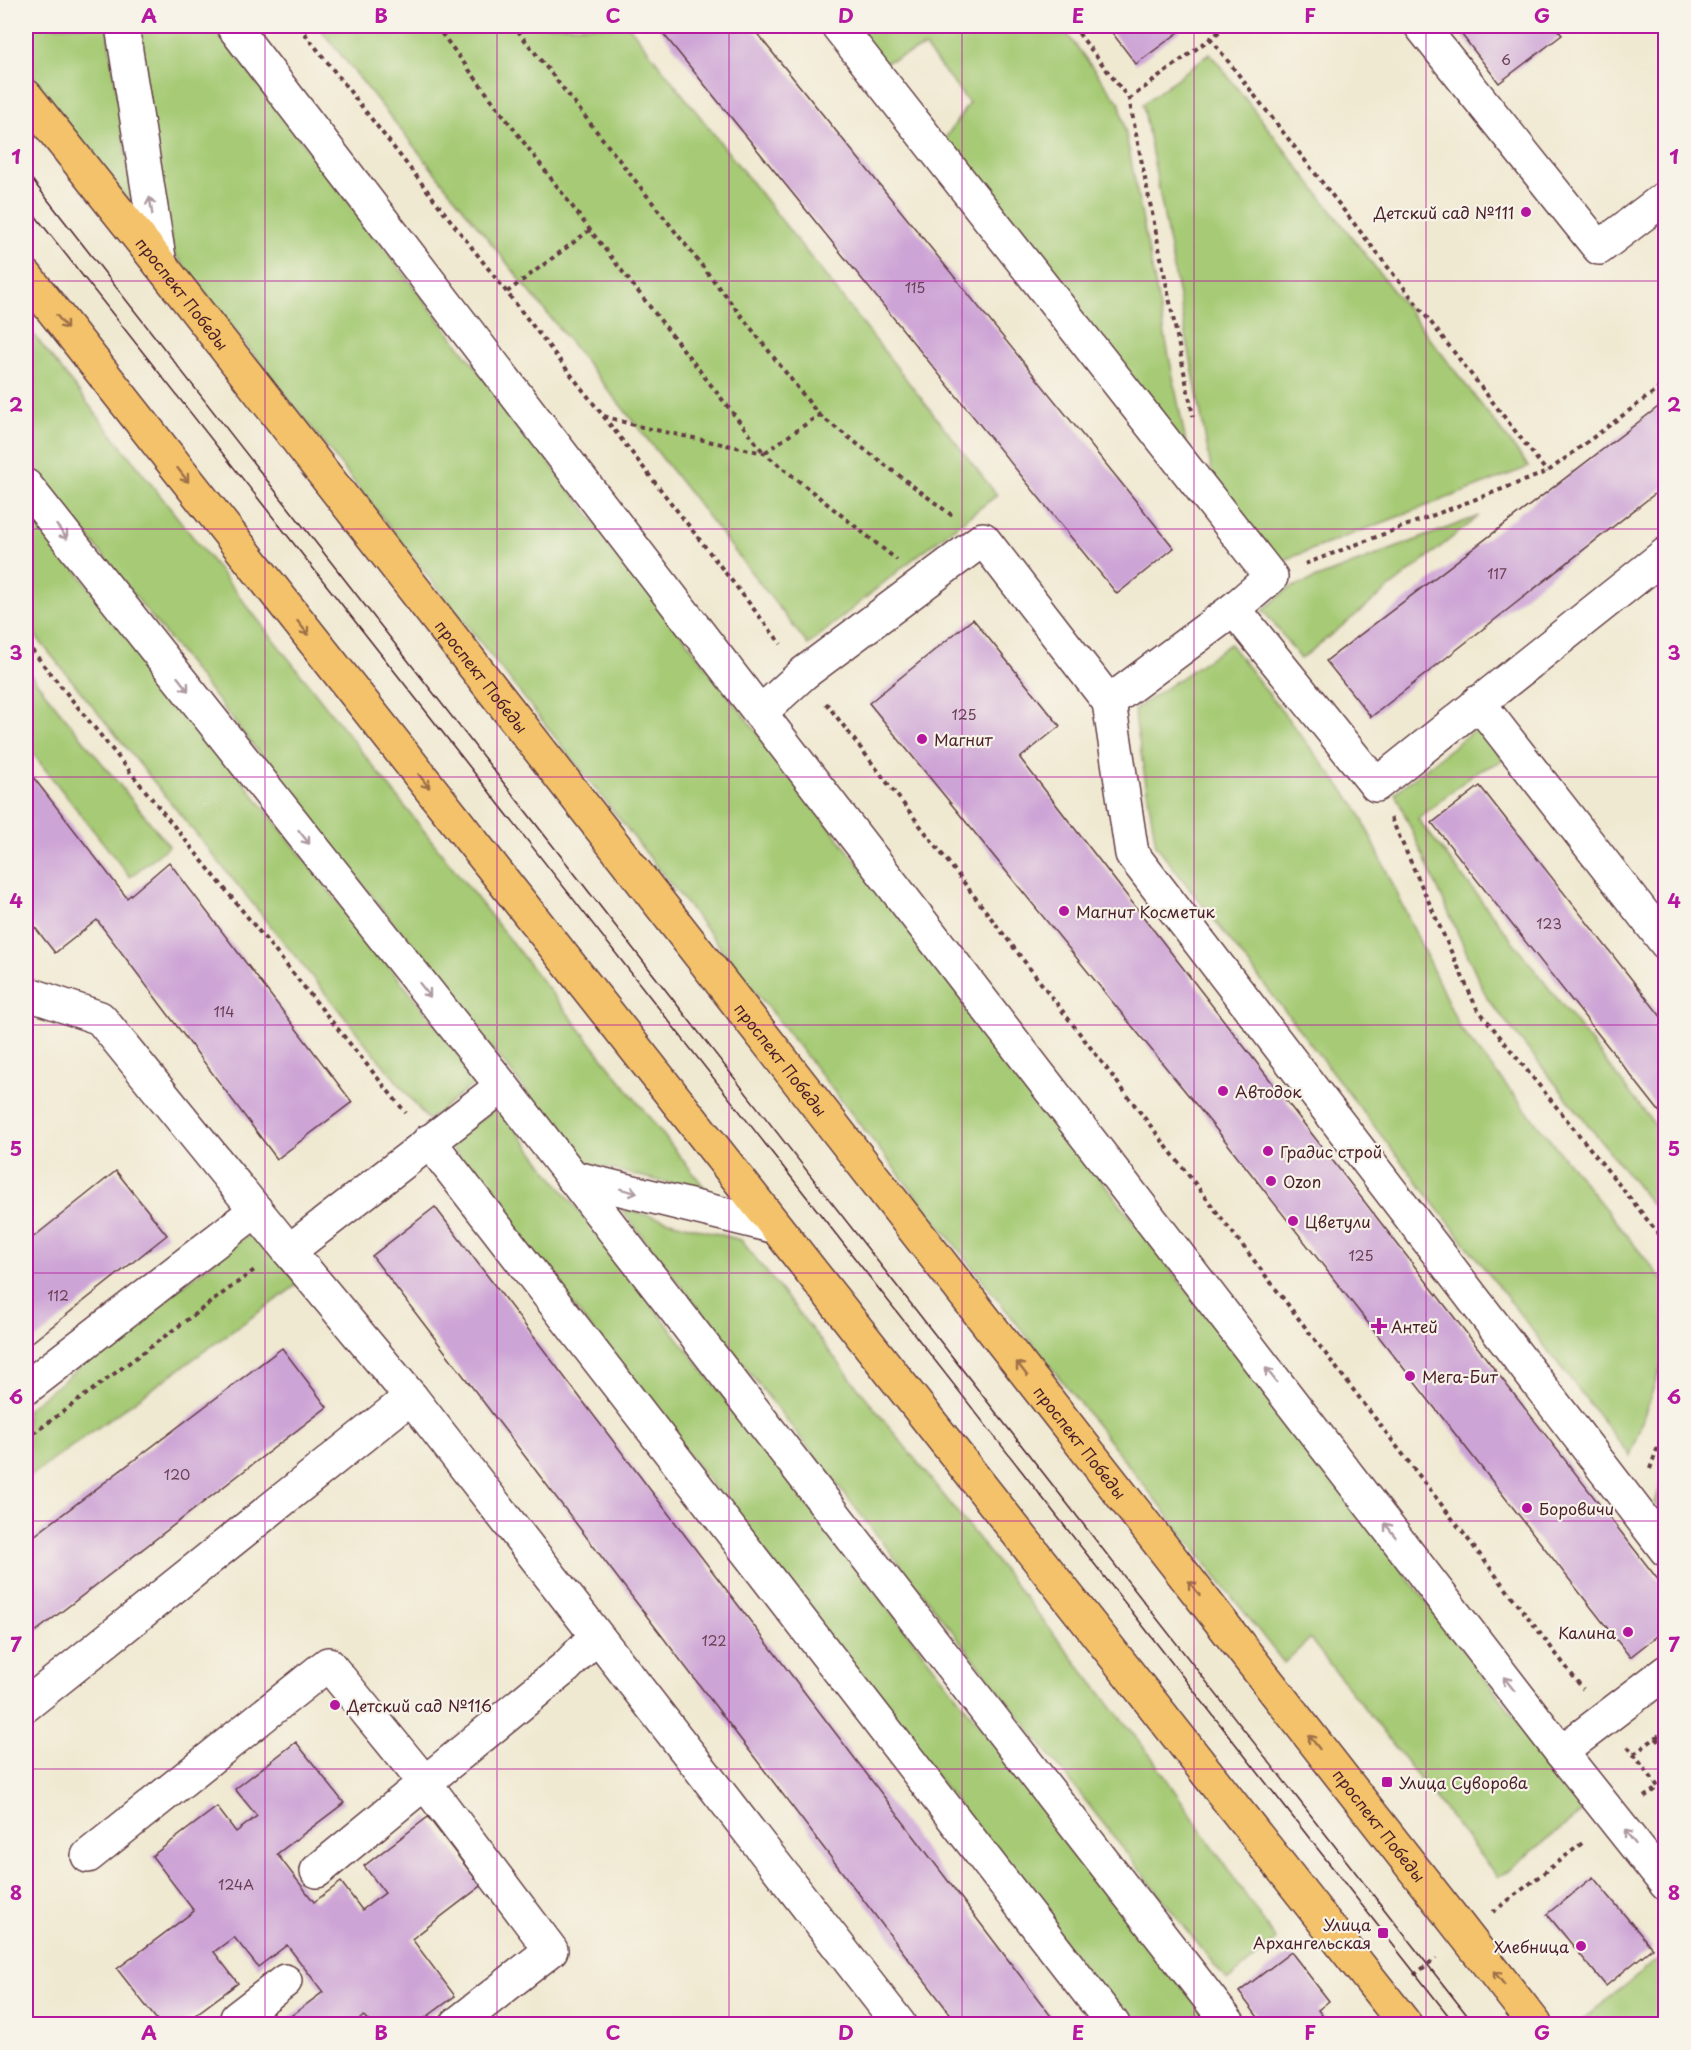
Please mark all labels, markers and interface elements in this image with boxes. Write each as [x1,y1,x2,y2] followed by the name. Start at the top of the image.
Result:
[141,0,157,30] text: A
[374,0,388,30] text: B
[605,0,621,30] text: C
[838,0,854,30] text: D
[1072,0,1084,30] text: E
[1304,0,1316,30] text: F
[1534,0,1550,30] text: G
[1501,49,1511,70] house number: 6
[11,141,21,171] text: 1
[1669,141,1679,171] text: 1
[145,197,156,216] one-way arrow
[1373,200,1514,224] place label: Детский сад №111
[1519,205,1533,219] marker: Детский сад №111
[131,232,235,355] street label: проспект Победы
[905,277,925,298] house number: 115
[55,314,68,330] one-way arrow
[9,389,23,419] text: 2
[1667,389,1681,419] text: 2
[176,467,189,483] one-way arrow
[55,523,68,539] one-way arrow
[1487,563,1507,584] house number: 117
[430,614,534,738] street label: проспект Победы
[297,620,310,636] one-way arrow
[9,637,23,667] text: 3
[1667,637,1681,667] text: 3
[177,676,190,692] one-way arrow
[952,704,976,725] house number: 125
[934,727,994,751] place label: Магнит
[915,732,929,746] marker: Магнит
[418,773,431,789] one-way arrow
[298,829,311,845] one-way arrow
[9,885,23,915] text: 4
[1667,885,1681,915] text: 4
[1076,899,1216,923] place label: Магнит Косметик
[1057,904,1071,918] marker: Магнит Косметик
[1536,913,1562,934] house number: 123
[419,982,432,998] one-way arrow
[729,997,833,1121] street label: проспект Победы
[214,1001,235,1022] house number: 114
[1235,1079,1302,1103] place label: Автодок
[1216,1084,1230,1098] marker: Автодок
[10,1133,22,1163] text: 5
[1668,1133,1680,1163] text: 5
[1280,1139,1382,1163] place label: Градис строй
[1261,1144,1275,1158] marker: Градис строй
[1283,1169,1321,1193] place label: Ozon
[1264,1174,1278,1188] marker: Ozon
[619,1185,638,1197] one-way arrow
[1305,1209,1371,1233] place label: Цветули
[1286,1214,1300,1228] marker: Цветули
[1349,1245,1373,1266] house number: 125
[47,1285,69,1306] house number: 112
[1391,1314,1438,1338] place label: Антей
[1372,1319,1386,1333] marker: Антей
[1016,1361,1029,1377] one-way arrow
[1422,1364,1499,1388] place label: Мега-Бит
[1264,1368,1277,1384] one-way arrow
[1403,1369,1417,1383] marker: Мега-Бит
[1028,1380,1132,1504] street label: проспект Победы
[9,1381,23,1411] text: 6
[1667,1381,1681,1411] text: 6
[164,1464,190,1485] house number: 120
[1539,1496,1614,1520] place label: Боровичи
[1520,1501,1534,1515] marker: Боровичи
[1384,1522,1396,1538] one-way arrow
[1187,1581,1200,1597] one-way arrow
[1558,1620,1616,1644] place label: Калина
[1621,1625,1635,1639] marker: Калина
[10,1629,22,1659] text: 7
[1668,1629,1680,1659] text: 7
[701,1630,727,1651] house number: 122
[1503,1676,1516,1692] one-way arrow
[346,1693,492,1717] place label: Детский сад №116
[328,1698,342,1712] marker: Детский сад №116
[1307,1734,1320,1750] one-way arrow
[1328,1763,1432,1887] street label: проспект Победы
[1399,1770,1528,1794] place label: Улица Суворова
[1380,1775,1394,1789] marker: Улица Суворова
[1623,1830,1636,1846] one-way arrow
[218,1874,254,1895] house number: 124А
[10,1877,22,1907] text: 8
[1668,1877,1680,1907] text: 8
[1253,1912,1371,1954] place label: Улица Архангельская
[1376,1926,1390,1940] marker: Улица Архангельская
[1494,1934,1569,1958] place label: Хлебница
[1574,1939,1588,1953] marker: Хлебница
[1492,1971,1505,1987] one-way arrow
[141,2017,157,2047] text: A
[374,2017,388,2047] text: B
[605,2017,621,2047] text: C
[838,2017,854,2047] text: D
[1072,2017,1084,2047] text: E
[1304,2017,1316,2047] text: F
[1534,2017,1550,2047] text: G

